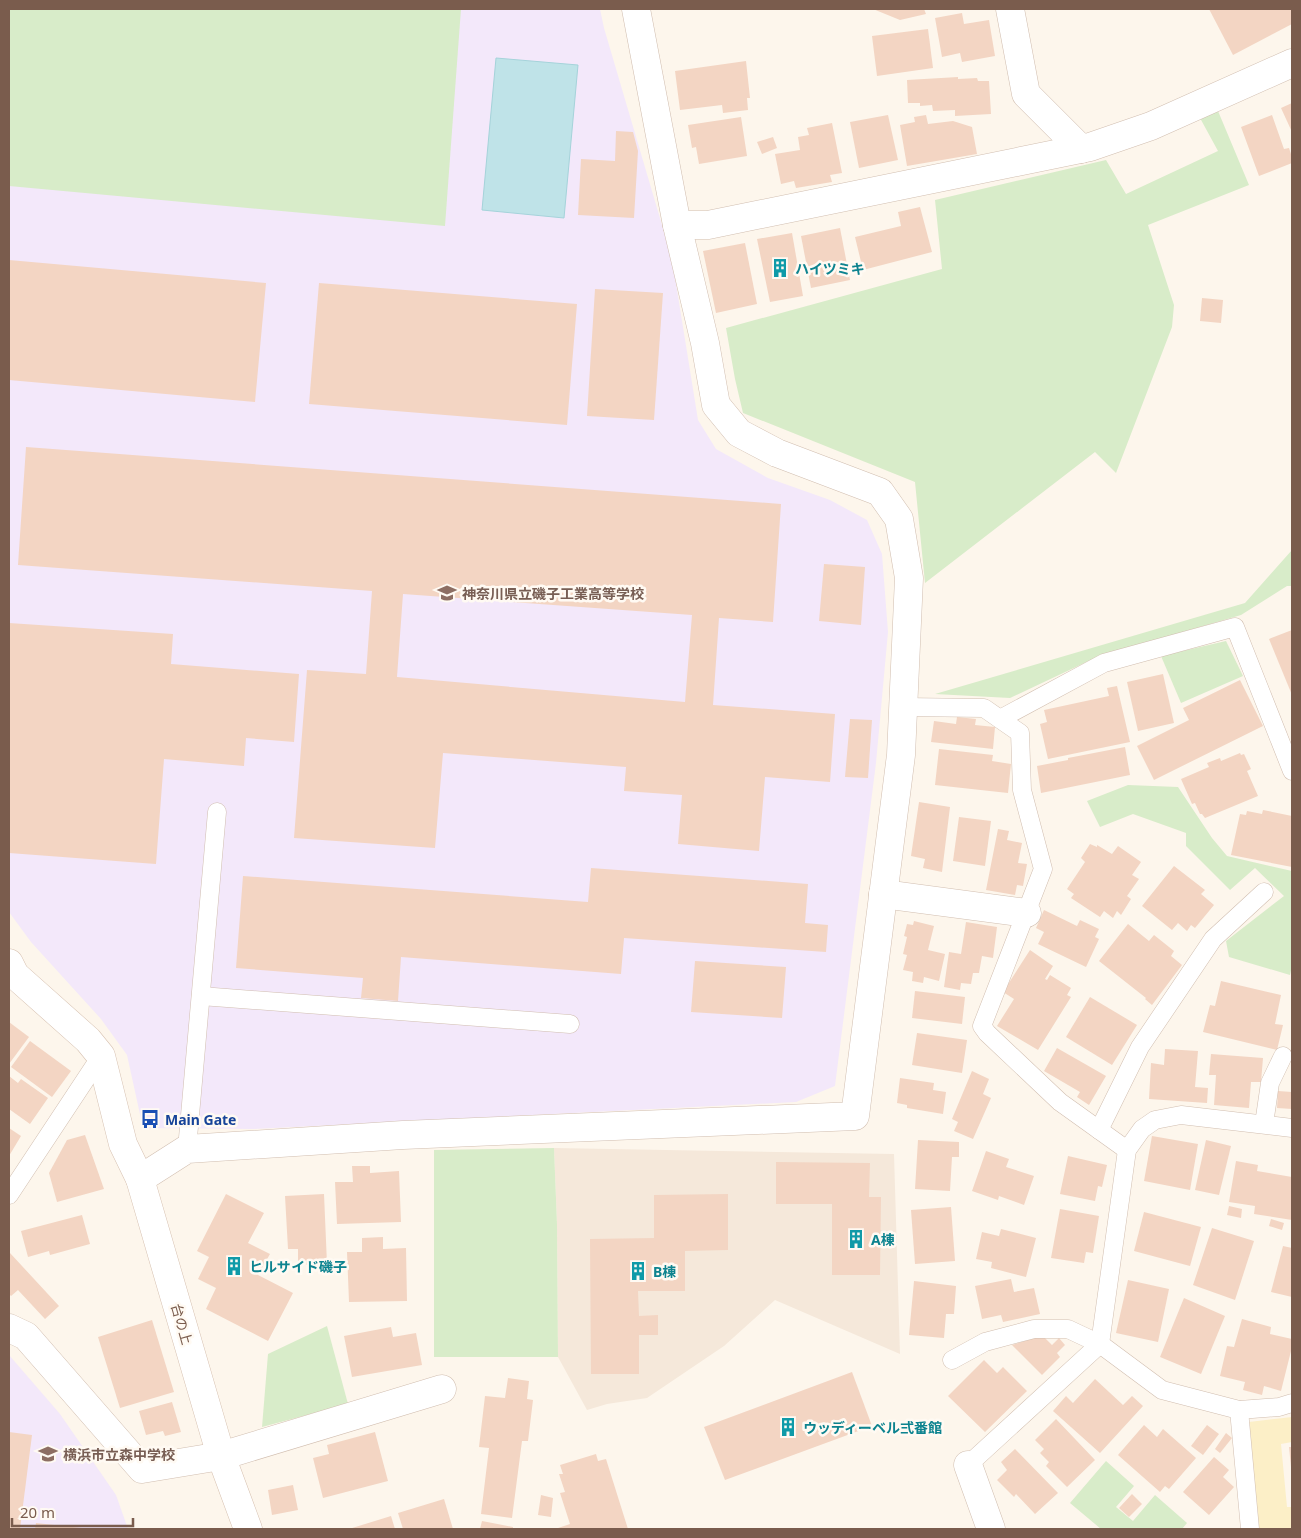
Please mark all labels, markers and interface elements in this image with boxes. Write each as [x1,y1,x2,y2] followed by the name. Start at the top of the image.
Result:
[769,257,791,279] building icon: ハイツミキ
[795,259,865,278] place label: ハイツミキ
[436,582,458,604] school or university icon: 神奈川県立磯子工業高等学校
[462,584,644,603] place label: 神奈川県立磯子工業高等学校
[139,1108,161,1130] bus stop icon: Main Gate
[165,1110,236,1129] place label: Main Gate
[845,1228,867,1250] building icon: A棟
[871,1230,895,1249] place label: A棟
[223,1255,245,1277] building icon: ヒルサイド磯子
[249,1257,347,1276] place label: ヒルサイド磯子
[627,1260,649,1282] building icon: B棟
[653,1262,676,1281] place label: B棟
[167,1301,197,1347] street label: 台の上
[777,1416,799,1438] building icon: ウッディーベル弍番館
[803,1418,942,1437] place label: ウッディーベル弍番館
[37,1443,59,1465] school or university icon: 横浜市立森中学校
[63,1445,175,1464] place label: 横浜市立森中学校
[12,1496,134,1528] scale bar
[20,1502,55,1522] text: 20 m

